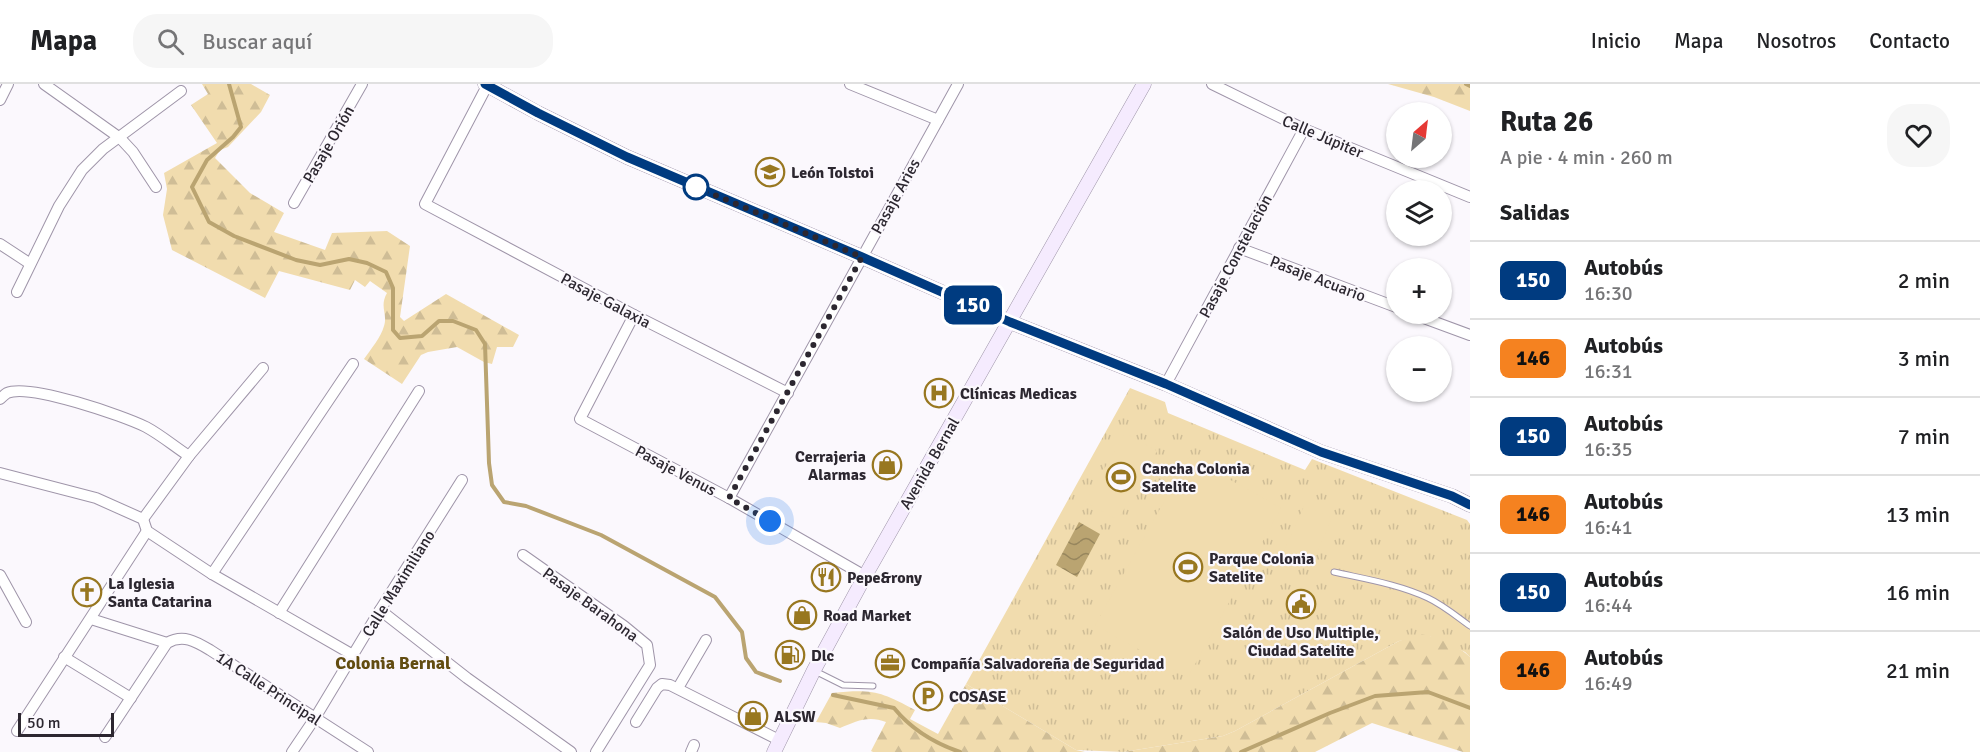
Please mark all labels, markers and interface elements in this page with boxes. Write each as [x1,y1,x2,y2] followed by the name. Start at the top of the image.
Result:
[133,14,553,68] search box
[30,24,97,58] text: Mapa
[154,25,187,58] icon: search
[202,28,312,55] text: Buscar aquí
[1591,28,1641,54] text: Inicio
[1674,28,1723,54] text: Mapa
[1756,28,1836,54] text: Nosotros
[1869,28,1950,54] text: Contacto
[299,102,359,187] street label: Pasaje Orión
[1386,102,1452,168] north arrow
[1386,102,1452,402] map controls
[1887,104,1950,167] button: heart
[1500,105,1593,139] text: Ruta 26
[1279,111,1366,163] street label: Calle Júpiter
[1500,145,1673,170] text: A pie · 4 min · 260 m
[867,155,925,238] street label: Pasaje Aries
[754,156,786,188] school or university icon: León Tolstoi
[791,163,874,183] place label: León Tolstoi
[683,174,709,200] unlabelled marker
[1386,180,1452,246] button: layers
[1195,191,1277,322] street label: Pasaje Constelación
[1500,199,1570,226] text: Salidas
[1267,252,1368,306] street label: Pasaje Acuario
[1584,254,1663,281] text: Autobús
[1386,258,1452,324] button: +
[1516,267,1550,293] text: 150
[1898,267,1950,294] text: 2 min
[557,269,654,333] street label: Pasaje Galaxia
[1584,281,1633,306] text: 16:30
[938,286,1008,324] line badge: 150
[956,292,990,318] text: 150
[1584,332,1663,359] text: Autobús
[1386,336,1452,402] button: −
[1516,345,1550,371] text: 146
[1898,345,1950,372] text: 3 min
[1584,359,1633,384] text: 16:31
[923,377,955,409] hospital icon: Clínicas Medicas
[960,384,1077,404] place label: Clínicas Medicas
[1584,410,1663,437] text: Autobús
[895,414,964,513] street label: Avenida Bernal
[1516,423,1550,449] text: 150
[1898,423,1950,450] text: 7 min
[1584,437,1633,462] text: 16:35
[632,441,719,501] street label: Pasaje Venus
[795,447,866,485] place label: Cerrajeria Alarmas
[871,449,903,481] shop icon: Cerrajeria Alarmas
[1142,459,1250,497] place label: Cancha Colonia Satelite
[1105,461,1137,493] sports icon: Cancha Colonia Satelite
[1584,488,1663,515] text: Autobús
[1516,501,1550,527] text: 146
[1886,501,1950,528] text: 13 min
[755,506,785,536] your location
[1584,515,1633,540] text: 16:41
[358,526,440,641] street label: Calle Maximiliano
[1209,549,1314,587] place label: Parque Colonia Satelite
[1172,551,1204,583] sports icon: Parque Colonia Satelite
[810,561,842,593] restaurant icon: Pepe&rony
[539,563,642,646] street label: Pasaje Barahona
[1584,566,1663,593] text: Autobús
[847,568,922,588] place label: Pepe&rony
[108,574,212,612] place label: La Iglesia Santa Catarina
[71,576,103,608] church icon: La Iglesia Santa Catarina
[1516,579,1550,605] text: 150
[1886,579,1950,606] text: 16 min
[1285,588,1317,620] public building icon: Salón de Uso Multiple, Ciudad Satelite
[1584,593,1633,618] text: 16:44
[786,599,818,631] shop icon: Road Market
[823,606,911,626] place label: Road Market
[1223,623,1379,661] place label: Salón de Uso Multiple, Ciudad Satelite
[774,639,806,671] fuel station icon: Dlc
[1584,644,1663,671] text: Autobús
[811,646,835,666] place label: Dlc
[212,647,325,730] street label: 1A Calle Principal
[874,647,906,679] office icon: Compañía Salvadoreña de Seguridad
[335,652,451,674] district label: Colonia Bernal
[911,654,1165,674] place label: Compañía Salvadoreña de Seguridad
[1516,657,1550,683] text: 146
[1886,657,1950,684] text: 21 min
[1584,671,1633,696] text: 16:49
[912,680,944,712] parking icon: COSASE
[949,687,1007,707] place label: COSASE
[737,700,769,732] shop icon: ALSW
[774,707,816,727] place label: ALSW
[18,710,114,738] scale bar
[27,713,61,733] text: 50 m

